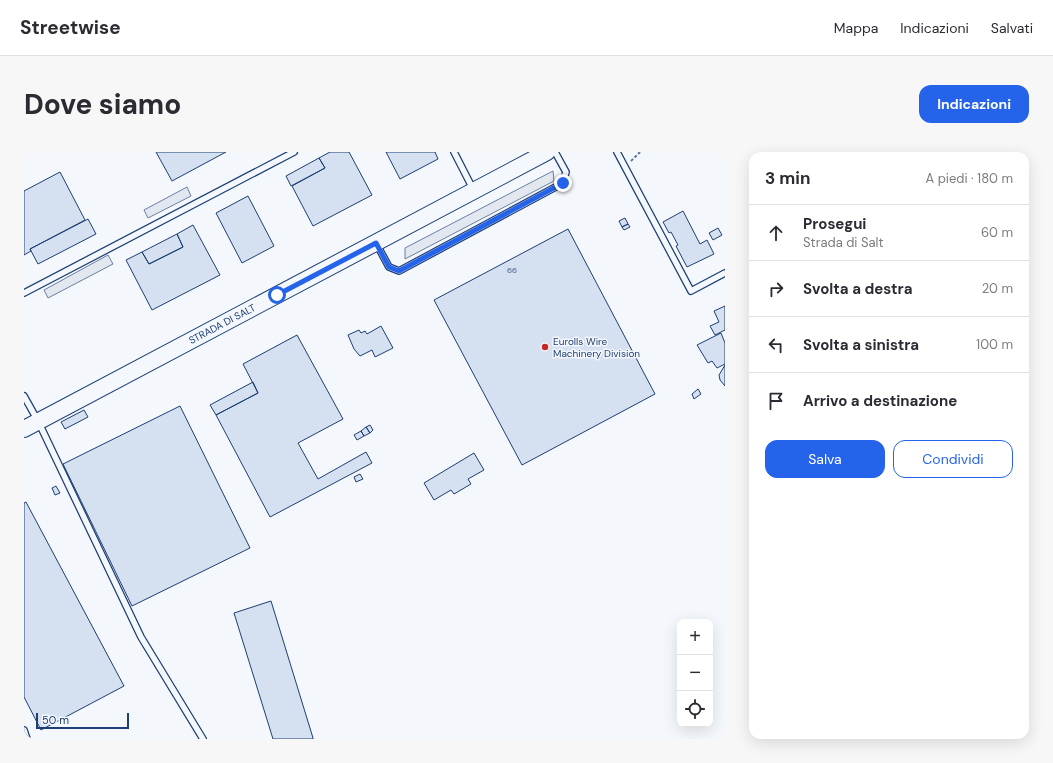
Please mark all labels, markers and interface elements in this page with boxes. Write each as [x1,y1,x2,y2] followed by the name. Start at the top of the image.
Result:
[20,15,121,40] text: Streetwise
[834,19,878,37] text: Mappa
[900,19,969,37] text: Indicazioni
[991,19,1033,37] text: Salvati
[919,85,1029,123] button: Indicazioni
[24,86,181,123] text: Dove siamo
[765,167,810,189] text: 3 min
[926,170,1013,187] text: A piedi · 180 m
[554,174,572,192] route end
[803,214,866,234] text: Prosegui
[765,222,787,244] icon: ahead
[981,224,1013,241] text: 60 m
[803,234,884,251] text: Strada di Salt
[507,265,517,275] house number: 66
[765,278,787,300] icon: right
[803,279,913,299] text: Svolta a destra
[982,280,1013,297] text: 20 m
[268,286,286,304] route start
[186,301,258,347] street label: STRADA DI SALT
[765,334,787,356] icon: left
[553,335,640,360] place label: Eurolls Wire Machinery Division
[803,335,919,355] text: Svolta a sinistra
[976,336,1013,353] text: 100 m
[540,342,550,352] marker: Eurolls Wire Machinery Division
[765,390,787,412] icon: arrive
[803,391,957,411] text: Arrivo a destinazione
[765,440,885,478] button: Salva
[893,440,1013,478] button: Condividi
[677,619,713,727] map controls
[677,619,713,655] button: +
[677,655,713,691] button: −
[677,691,713,727] button: locate
[36,711,129,730] scale bar
[42,713,69,727] text: 50 m

